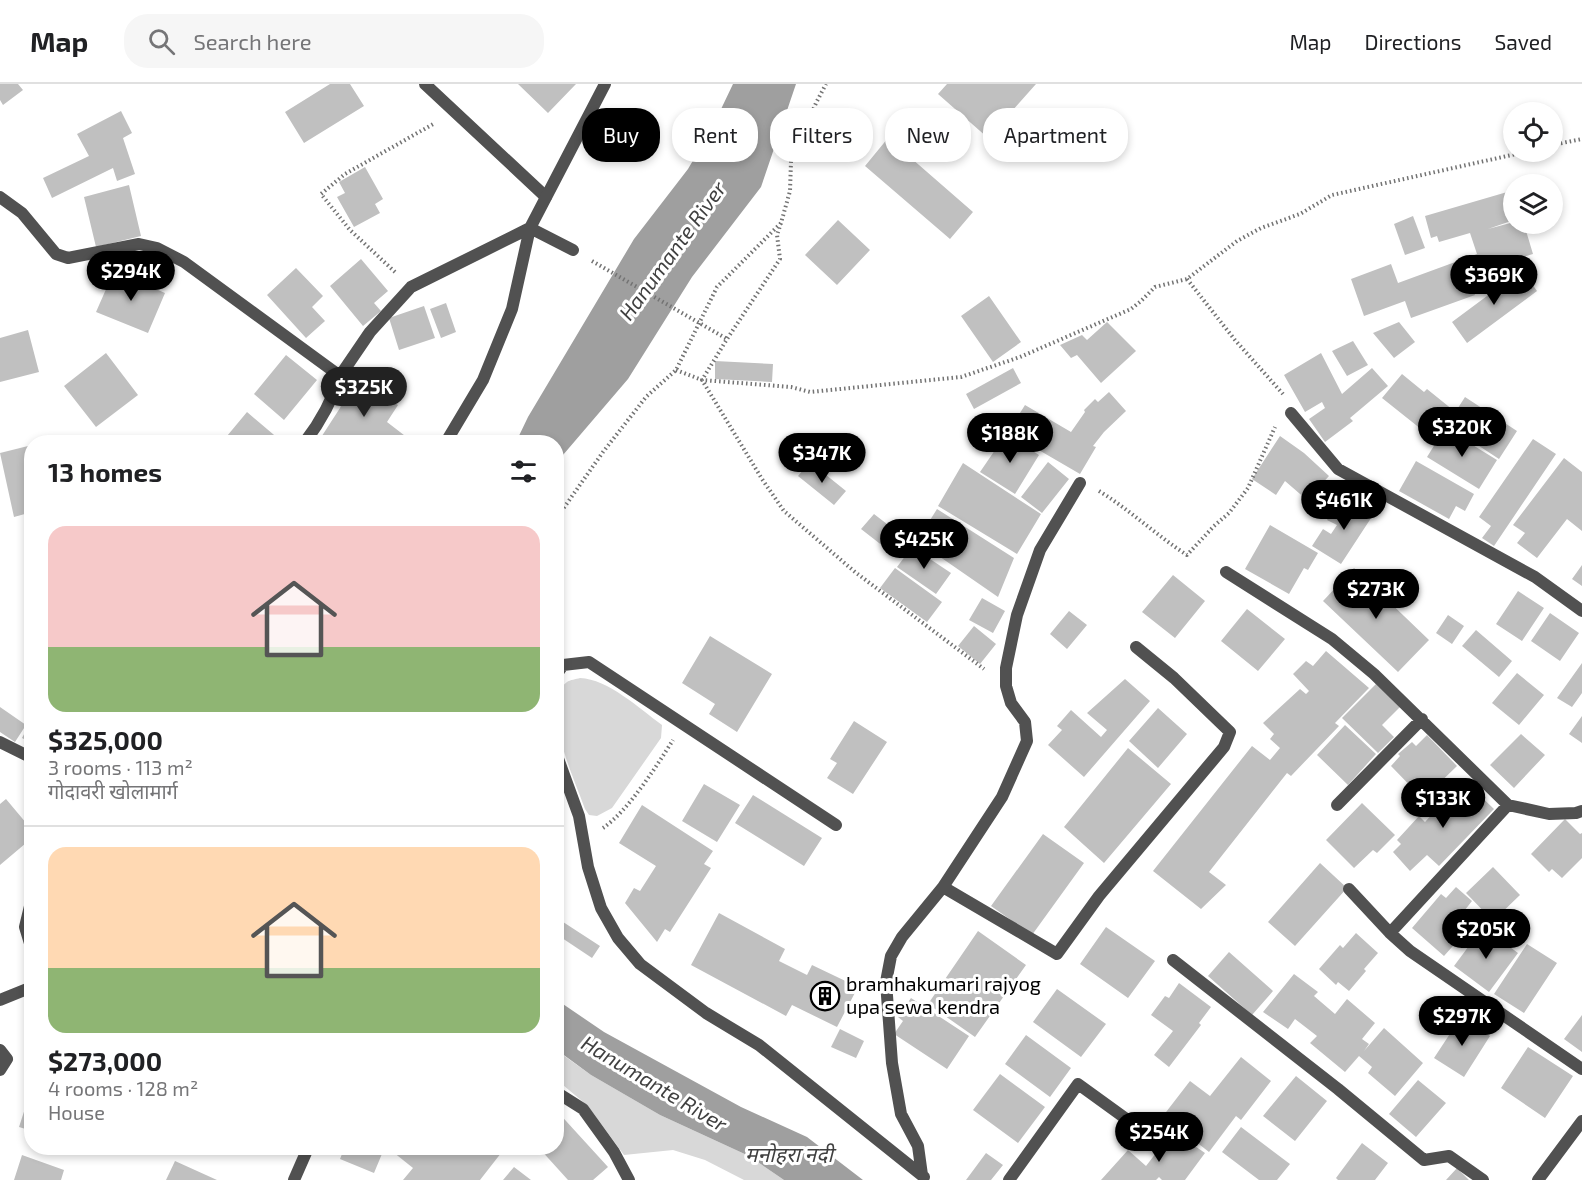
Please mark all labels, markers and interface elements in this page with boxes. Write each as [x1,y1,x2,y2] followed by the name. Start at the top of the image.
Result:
[124,14,544,68] search box
[30,24,88,58] text: Map
[145,25,178,58] icon: search
[193,28,312,54] text: Search here
[1289,29,1332,54] text: Map
[1365,29,1461,54] text: Directions
[1494,29,1552,54] text: Saved
[1503,102,1563,234] map controls
[1503,102,1563,162] button: locate
[582,108,660,162] chip: Buy
[672,108,758,162] chip: Rent
[770,108,873,162] chip: Filters
[885,108,971,162] chip: New
[983,108,1128,162] chip: Apartment
[1503,174,1563,234] button: layers
[613,175,731,324] water label: Hanumante River
[89,251,173,302] pin: $294K
[1452,255,1536,306] pin: $369K
[101,258,161,282] text: $294K
[1464,262,1524,286] text: $369K
[322,367,406,418] pin: $325K
[335,374,393,398] text: $325K
[1420,407,1504,458] pin: $320K
[968,413,1052,464] pin: $188K
[1432,414,1492,438] text: $320K
[981,420,1039,444] text: $188K
[780,433,864,484] pin: $347K
[793,440,851,464] text: $347K
[507,455,540,488] icon: filters
[48,456,162,487] text: 13 homes
[1302,480,1386,531] pin: $461K
[1315,487,1373,511] text: $461K
[882,519,966,570] pin: $425K
[894,526,954,550] text: $425K
[240,565,348,673] icon: home
[1334,569,1418,620] pin: $273K
[1347,576,1405,600] text: $273K
[48,724,163,755] text: $325,000
[48,755,193,779] text: 3 rooms · 113 m²
[1401,778,1485,829] pin: $133K
[48,779,178,803] text: गोदावरी खोलामार्ग
[1415,785,1471,809] text: $133K
[240,886,348,994] icon: home
[1444,909,1528,960] pin: $205K
[1456,916,1516,940] text: $205K
[846,971,1041,1018] place label: bramhakumari rajyog upa sewa kendra
[809,980,841,1012] building icon: bramhakumari rajyog upa sewa kendra
[1420,996,1504,1047] pin: $297K
[1433,1003,1491,1027] text: $297K
[577,1029,733,1136] water label: Hanumante River
[48,1045,162,1076] text: $273,000
[48,1076,198,1100] text: 4 rooms · 128 m²
[48,1100,105,1124] text: House
[1117,1112,1201,1163] pin: $254K
[1129,1119,1189,1143] text: $254K
[745,1141,836,1166] water label: मनोहरा नदी

